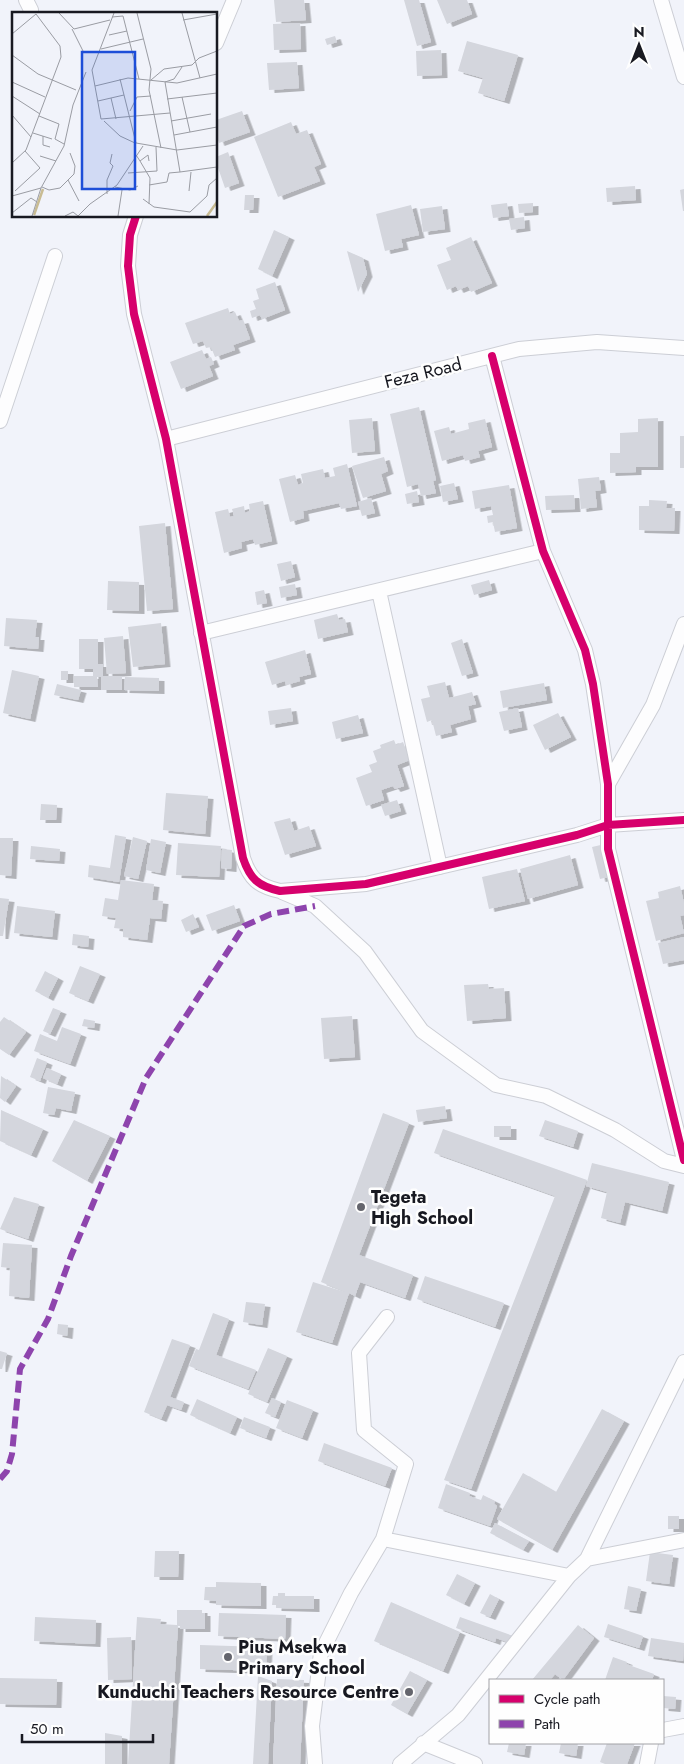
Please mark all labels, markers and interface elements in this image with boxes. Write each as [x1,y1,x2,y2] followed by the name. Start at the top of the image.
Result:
[12,12,218,218] inset map
[614,20,664,70] north arrow
[633,22,645,42] text: N
[382,351,464,395] street label: Feza Road
[371,1184,473,1231] place label: Tegeta High School
[355,1201,367,1213] marker: Tegeta High School
[238,1634,365,1681] place label: Pius Msekwa Primary School
[222,1651,234,1663] marker: Pius Msekwa Primary School
[97,1679,399,1705] place label: Kunduchi Teachers Resource Centre
[489,1679,664,1744] legend
[403,1686,415,1698] marker: Kunduchi Teachers Resource Centre
[534,1688,601,1710] text: Cycle path
[22,1712,154,1744] scale bar
[534,1713,560,1735] text: Path
[30,1718,64,1740] text: 50 m

